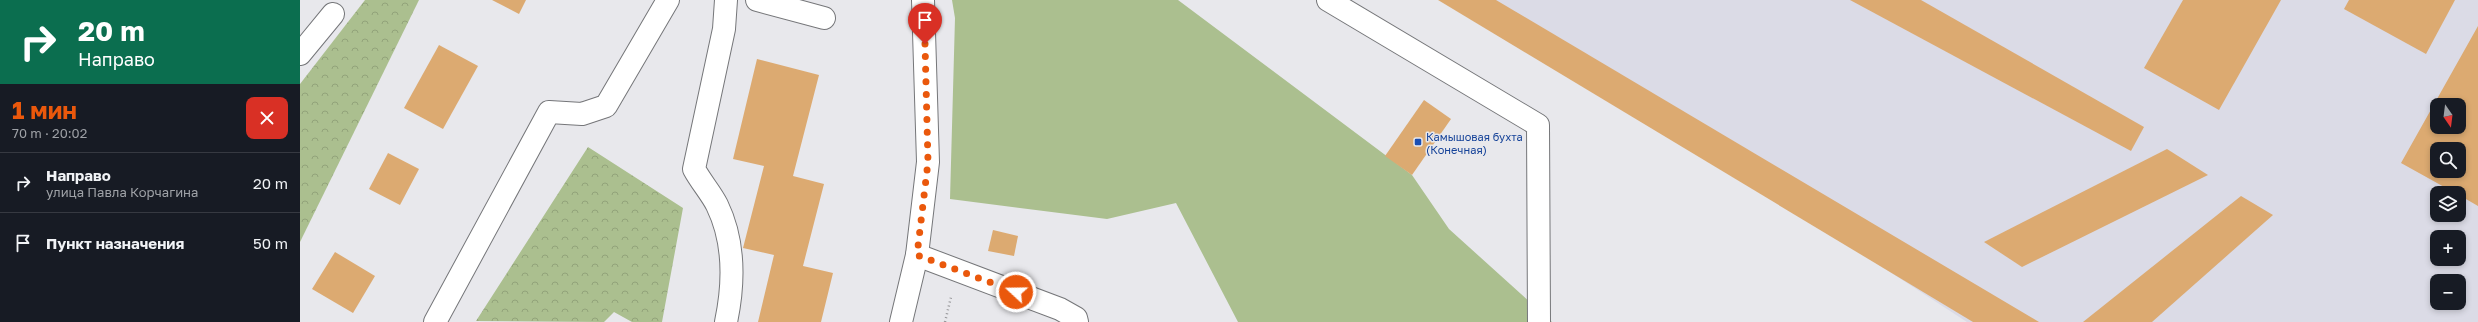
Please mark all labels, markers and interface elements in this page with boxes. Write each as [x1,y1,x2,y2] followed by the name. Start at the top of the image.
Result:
[908,3,942,44] pin
[914,9,936,31] icon: arrive
[78,14,145,47] text: 20 m
[12,16,64,68] icon: right
[78,48,155,70] text: Направо
[12,95,77,124] text: 1 мин
[246,97,288,139] button: close
[2430,98,2466,134] north arrow
[2430,98,2466,310] map controls
[12,125,87,141] text: 70 m · 20:02
[1426,130,1523,156] place label: Камышовая бухта (Конечная)
[1413,137,1423,147] marker: Камышовая бухта (Конечная)
[2430,142,2466,178] button: search
[46,166,111,184] text: Направо
[12,172,34,194] icon: right
[253,174,288,192] text: 20 m
[46,184,198,200] text: улица Павла Корчагина
[2430,186,2466,222] button: layers
[2430,230,2466,266] button: +
[12,232,34,254] icon: arrive
[46,234,184,252] text: Пункт назначения
[253,234,288,252] text: 50 m
[995,271,1037,313] position arrow
[2430,274,2466,310] button: −

